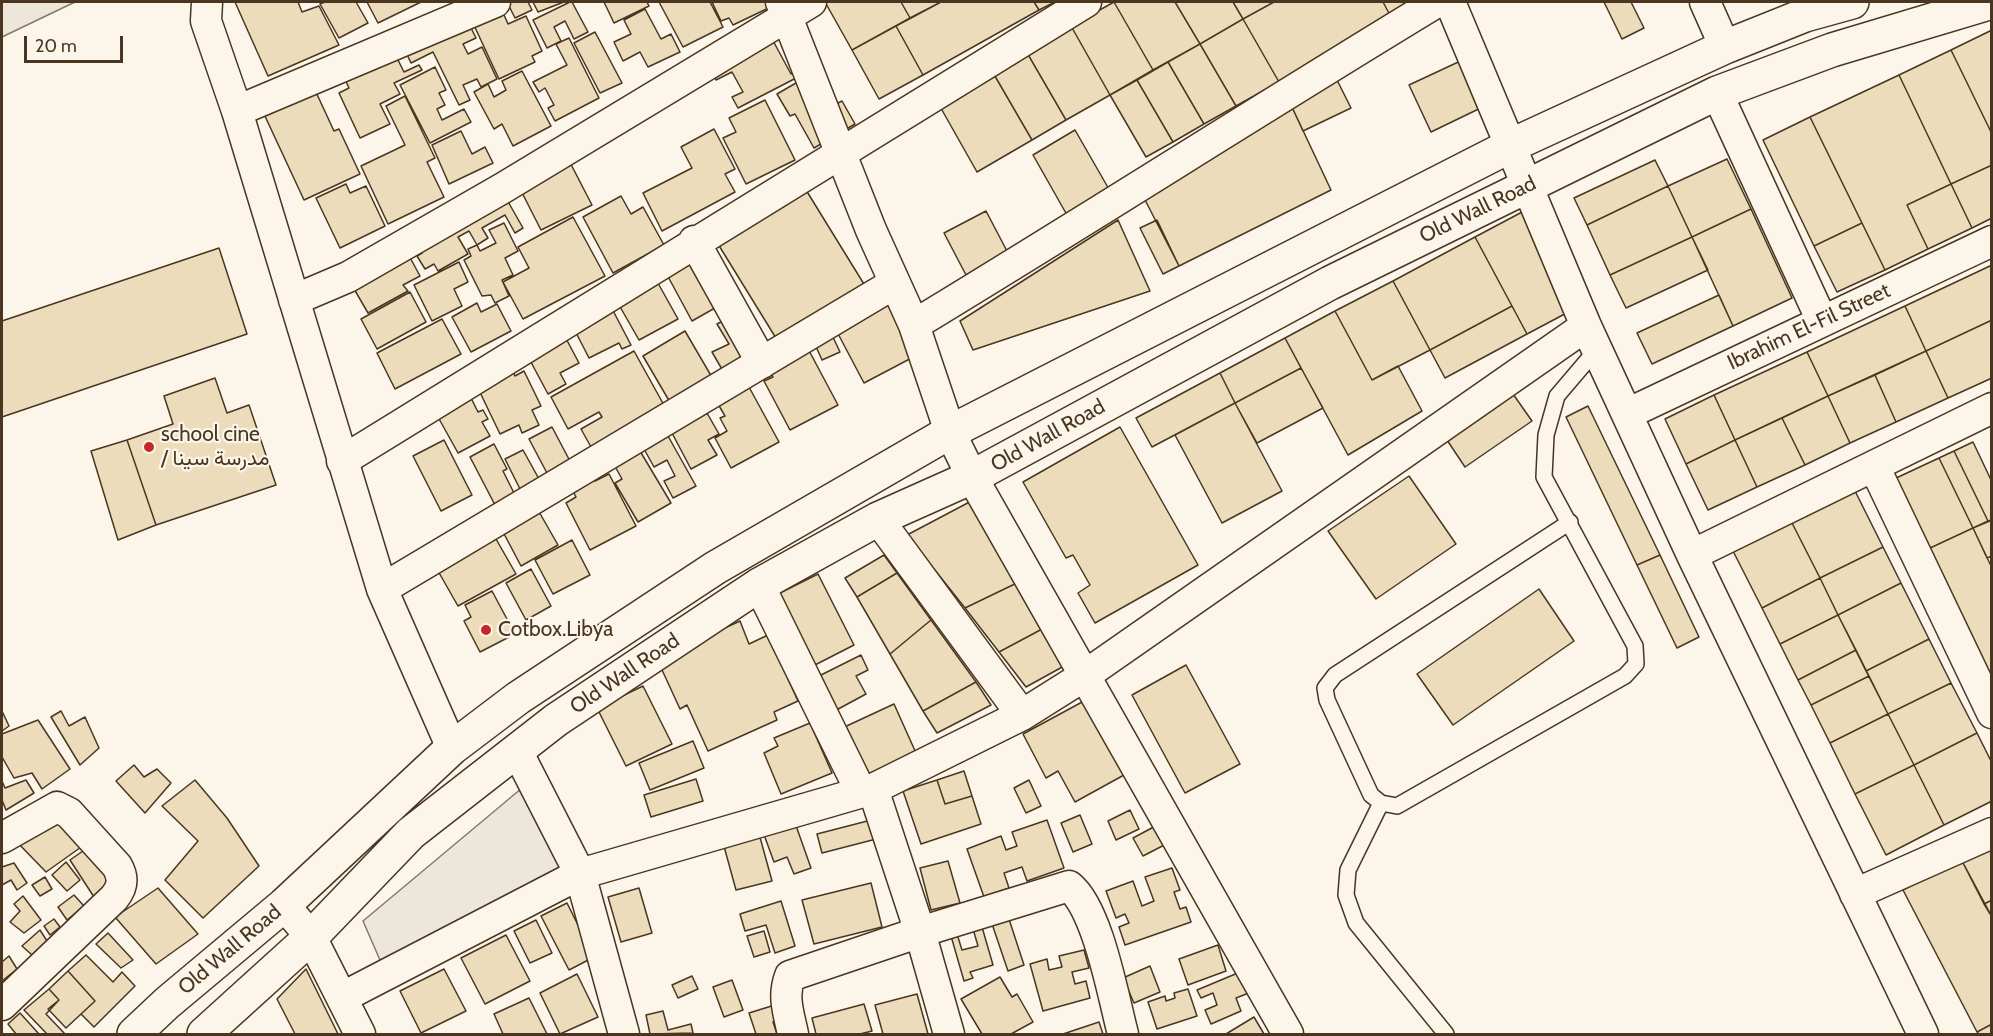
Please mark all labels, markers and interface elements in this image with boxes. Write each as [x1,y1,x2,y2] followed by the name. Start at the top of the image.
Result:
[27,24,126,62] scale bar
[35,35,77,57] text: 20 m
[1416,171,1540,249] street label: Old Wall Road
[1724,278,1894,376] street label: Ibrahim El-Fil Street
[987,394,1109,478] street label: Old Wall Road
[161,422,269,472] place label: school cine / مدرسة سينا
[142,440,156,454] marker: school cine / مدرسة سينا
[498,617,613,643] place label: Cotbox.Libya
[479,623,493,637] marker: Cotbox.Libya
[565,628,685,720] street label: Old Wall Road
[173,900,287,1000] street label: Old Wall Road

